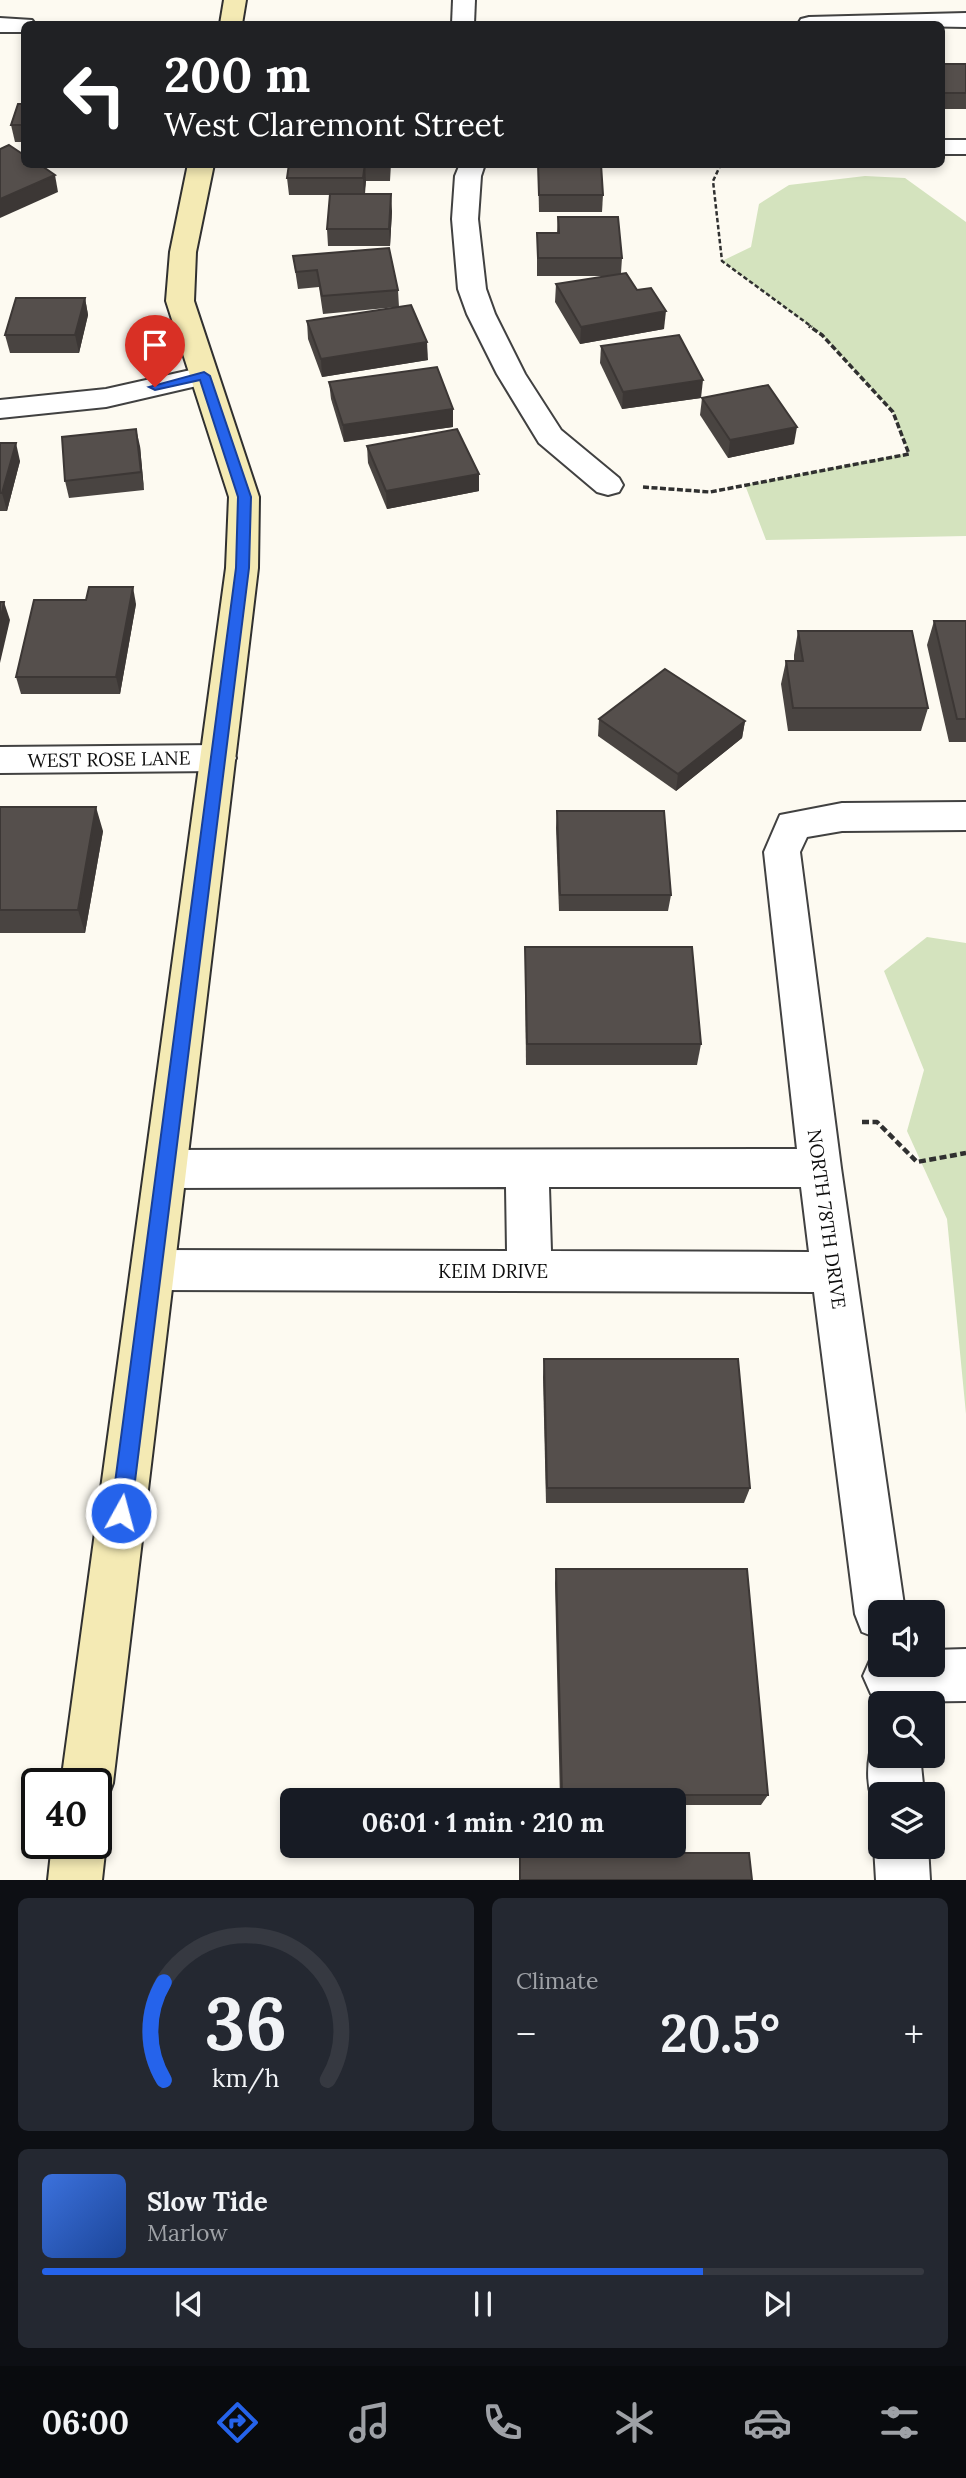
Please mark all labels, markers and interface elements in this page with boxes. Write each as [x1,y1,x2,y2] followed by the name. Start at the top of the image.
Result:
[164,43,310,105] text: 200 m
[49,49,140,140] icon: left
[164,104,504,145] text: West Claremont Street
[125,315,185,387] pin
[136,326,174,364] icon: arrive
[27,746,191,772] street label: WEST ROSE LANE
[803,1128,851,1310] street label: NORTH 78TH DRIVE
[438,1259,548,1283] street label: KEIM DRIVE
[84,1476,158,1550] position arrow
[868,1600,945,1859] map controls
[868,1600,945,1677] button: sound
[868,1691,945,1768] button: search
[21,1768,112,1859] speed limit sign: 40
[868,1782,945,1859] button: layers
[362,1806,604,1839] text: 06:01 · 1 min · 210 m
[516,1966,598,1995] text: Climate
[205,1978,287,2071] text: 36
[660,2000,780,2066] text: 20.5°
[516,2010,536,2058] text: −
[904,2010,924,2058] text: +
[212,2062,280,2094] text: km/h
[147,2185,268,2218] text: Slow Tide
[147,2218,228,2247] text: Marlow
[170,2285,208,2323] icon: previous
[464,2285,502,2323] icon: pause
[758,2285,796,2323] icon: next
[213,2398,262,2447] icon: directions
[345,2398,394,2447] icon: music
[478,2398,527,2447] icon: phone
[610,2398,659,2447] icon: climate
[743,2398,792,2447] icon: car
[875,2398,924,2447] icon: filters
[42,2402,129,2443] text: 06:00

